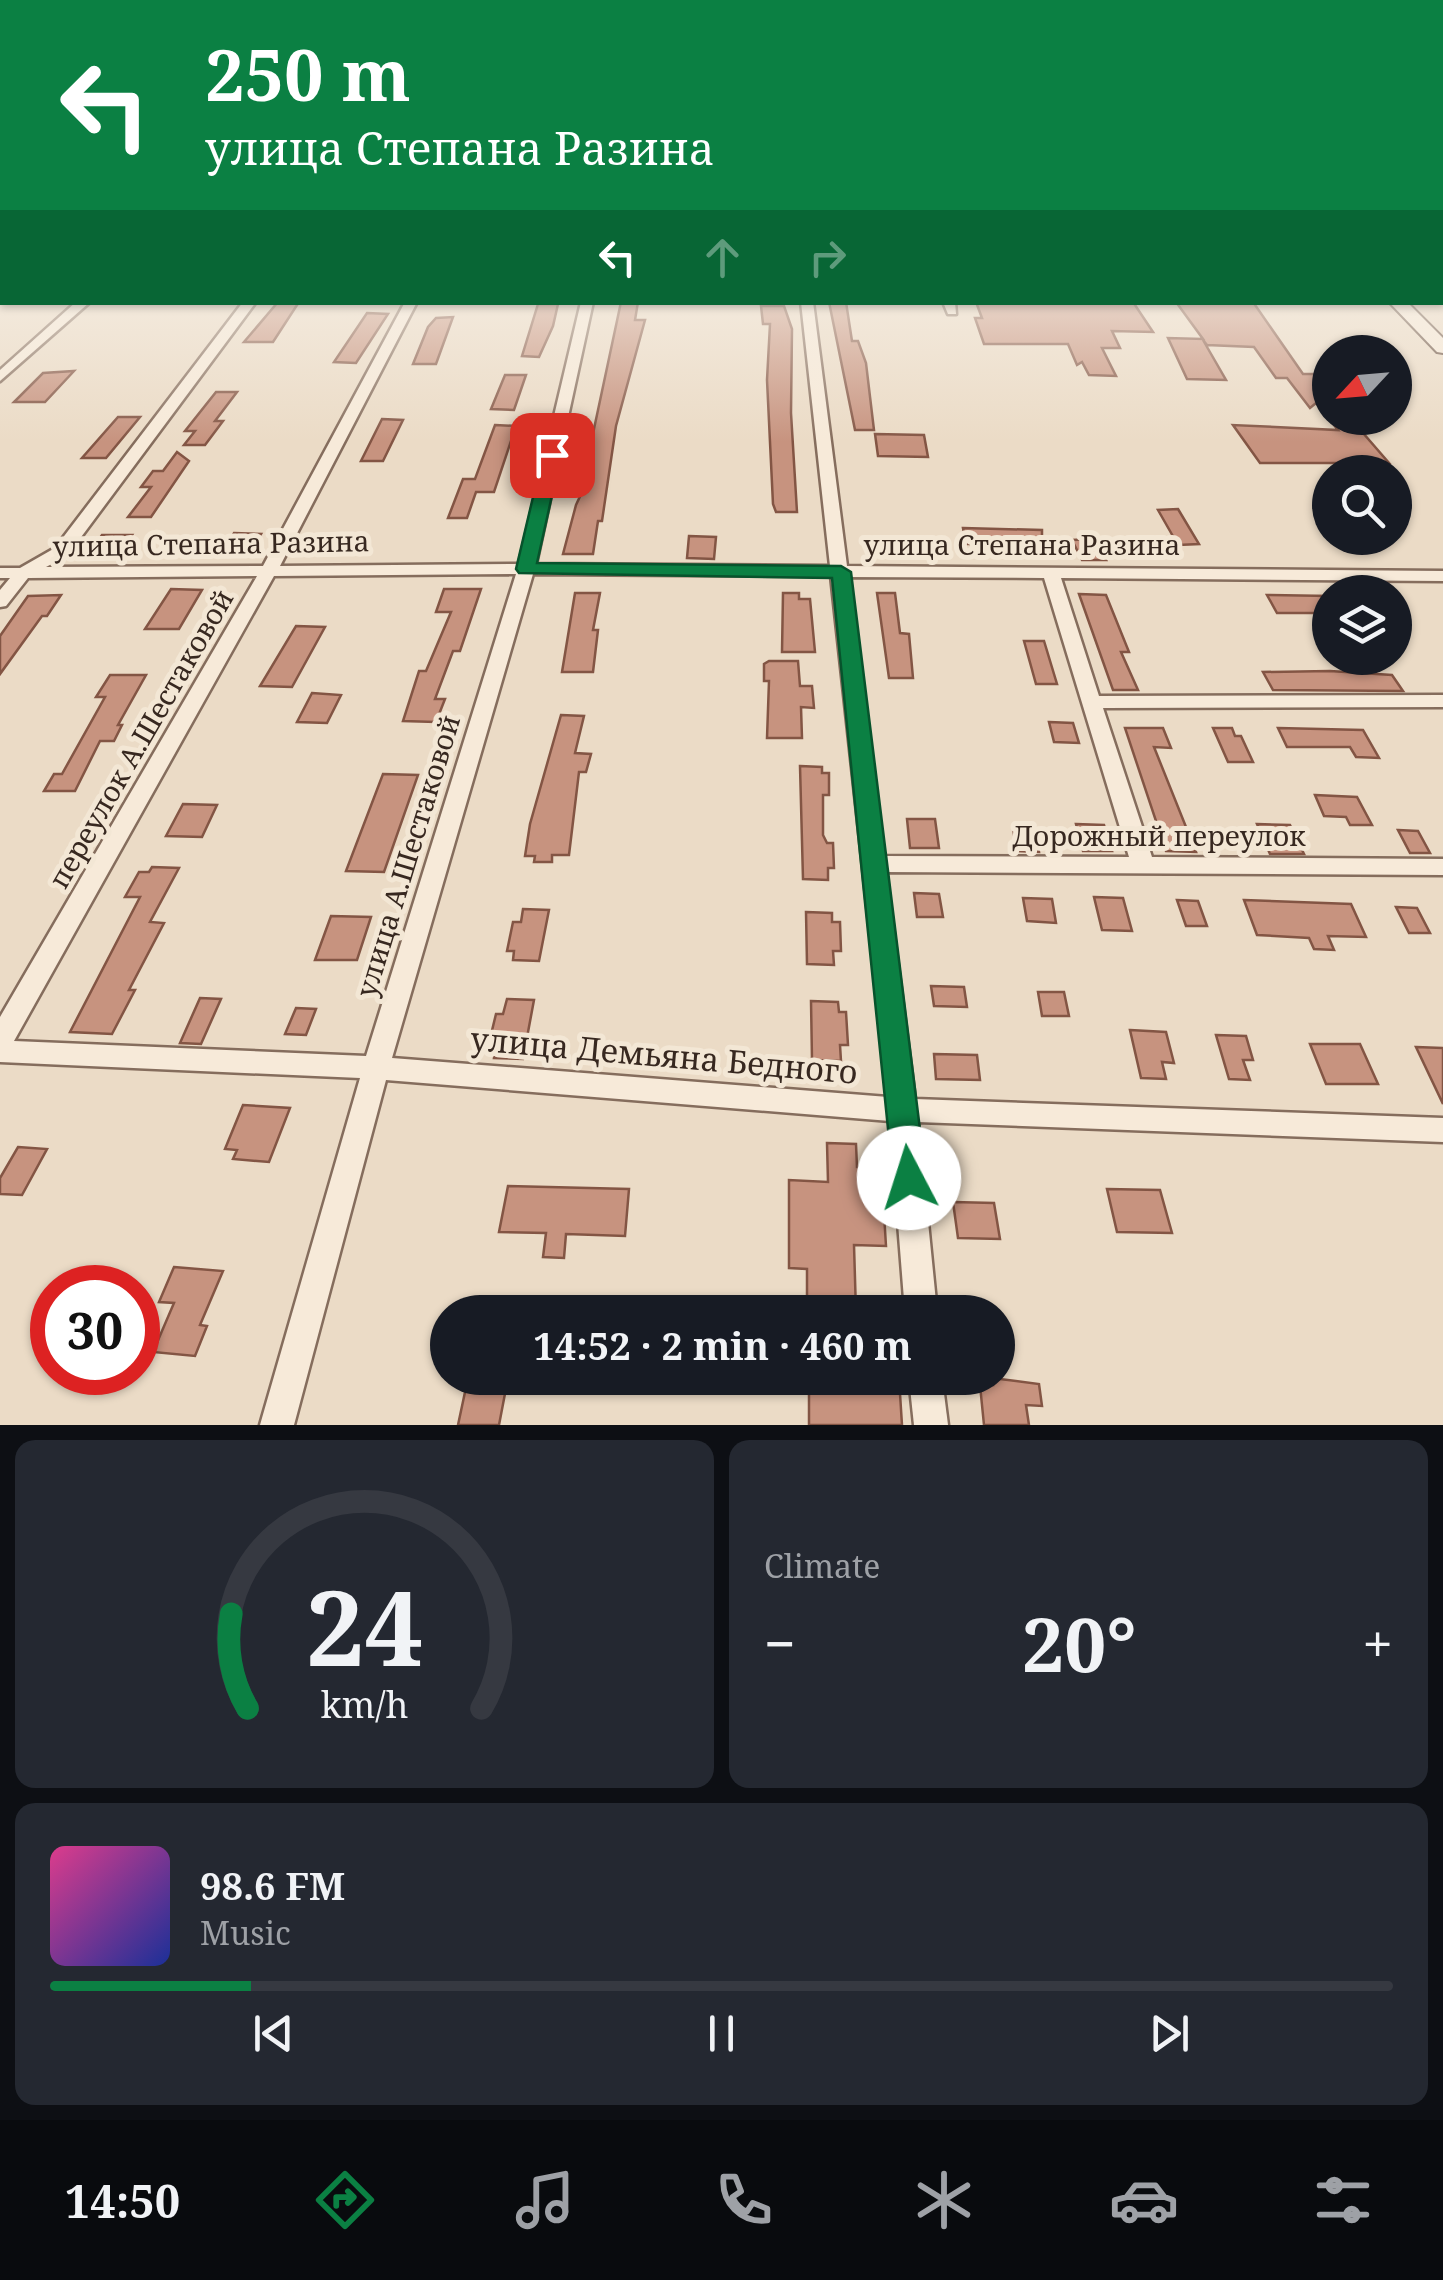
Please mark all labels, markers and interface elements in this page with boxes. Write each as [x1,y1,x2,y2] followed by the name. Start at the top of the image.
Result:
[205,26,411,122] text: 250 m
[40,40,170,170] icon: left
[205,117,715,178] text: улица Степана Разина
[590,230,645,285] icon: left
[695,230,750,285] icon: ahead
[800,230,855,285] icon: right
[1312,335,1412,435] north arrow
[1312,335,1412,675] map controls
[510,413,595,498] pin
[525,428,580,483] icon: arrive
[1312,455,1412,555] button: search
[52,521,370,565] street label: улица Степана Разина
[863,525,1181,563] street label: улица Степана Разина
[1312,575,1412,675] button: layers
[39,582,241,895] street label: переулок А.Шестаковой
[346,710,468,1002] street label: улица А.Шестаковой
[1012,816,1306,854] street label: Дорожный переулок
[469,1016,860,1093] street label: улица Демьяна Бедного
[857,1126,961,1230] position arrow
[30,1265,160,1395] speed limit sign: 30
[533,1319,912,1371] text: 14:52 · 2 min · 460 m
[764,1544,880,1587] text: Climate
[306,1555,423,1696] text: 24
[1022,1592,1136,1694] text: 20°
[764,1605,796,1680] text: −
[1362,1605,1393,1680] text: +
[321,1680,408,1728] text: km/h
[200,1859,345,1911] text: 98.6 FM
[200,1911,291,1954] text: Music
[246,2006,301,2061] icon: previous
[694,2006,749,2061] icon: pause
[1142,2006,1197,2061] icon: next
[310,2165,380,2235] icon: directions
[510,2165,580,2235] icon: music
[709,2165,779,2235] icon: phone
[909,2165,979,2235] icon: climate
[1109,2165,1179,2235] icon: car
[1308,2165,1378,2235] icon: filters
[65,2170,180,2231] text: 14:50

